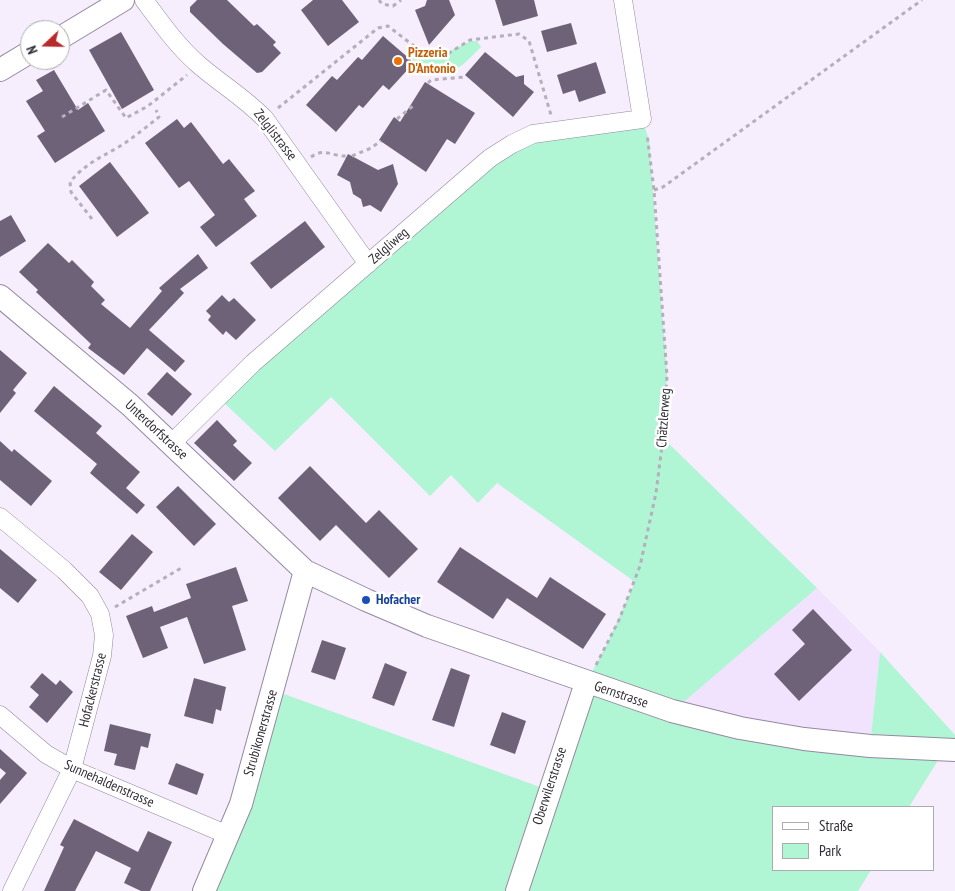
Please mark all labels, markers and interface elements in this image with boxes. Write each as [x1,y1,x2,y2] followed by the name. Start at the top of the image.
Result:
[20,20,70,70] north arrow
[22,43,42,57] text: N
[408,45,456,78] place label: Pizzeria D'Antonio
[392,55,404,67] marker: Pizzeria D'Antonio
[250,106,300,164] street label: Zelglistrasse
[366,224,412,268] street label: Zelgliweg
[654,388,674,448] street label: Chätzlerweg
[121,397,191,463] street label: Unterdorfstrasse
[376,592,420,608] place label: Hofacher
[360,594,372,606] marker: Hofacher
[76,651,110,729] street label: Hofackerstrasse
[592,678,650,712] street label: Gernstrasse
[241,688,281,778] street label: Strubikonerstrasse
[530,745,570,827] street label: Oberwilerstrasse
[62,757,156,811] street label: Sunnehaldenstrasse
[772,806,935,871] legend
[819,816,853,835] text: Straße
[819,841,841,860] text: Park

